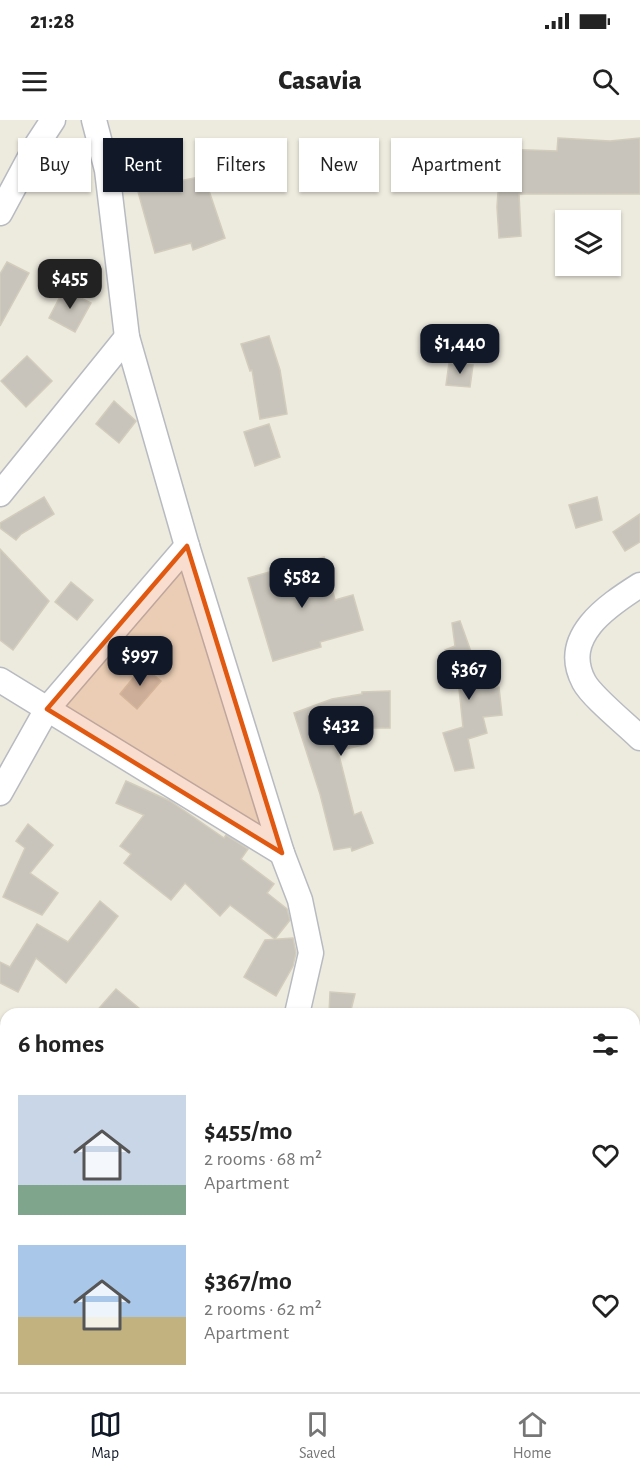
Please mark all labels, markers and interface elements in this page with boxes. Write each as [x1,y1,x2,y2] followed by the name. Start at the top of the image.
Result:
[30,10,75,32] text: 21:28
[18,65,51,98] icon: menu
[589,65,622,98] icon: search
[278,67,362,94] text: Casavia
[18,138,91,192] chip: Buy
[103,138,183,192] chip: Rent
[195,138,287,192] chip: Filters
[299,138,379,192] chip: New
[391,138,522,192] chip: Apartment
[555,210,621,276] map controls
[555,210,621,276] button: layers
[34,259,106,310] pin: $455
[52,268,88,288] text: $455
[411,324,509,375] pin: $1,440
[434,333,486,353] text: $1,440
[266,558,338,609] pin: $582
[284,567,320,587] text: $582
[104,636,176,687] pin: $997
[122,645,158,665] text: $997
[433,650,505,701] pin: $367
[451,659,487,679] text: $367
[305,706,377,757] pin: $432
[322,715,360,735] text: $432
[589,1028,622,1061] icon: filters
[18,1031,104,1057] text: 6 homes
[204,1118,292,1144] text: $455/mo
[66,1119,138,1191] icon: home
[589,1139,622,1172] icon: heart
[204,1149,322,1169] text: 2 rooms · 68 m²
[204,1173,289,1193] text: Apartment
[204,1268,292,1294] text: $367/mo
[66,1269,138,1341] icon: home
[589,1289,622,1322] icon: heart
[204,1299,322,1319] text: 2 rooms · 62 m²
[204,1323,289,1343] text: Apartment
[89,1408,122,1463] tab: Map
[299,1408,336,1463] tab: Saved
[513,1408,551,1463] tab: Home

